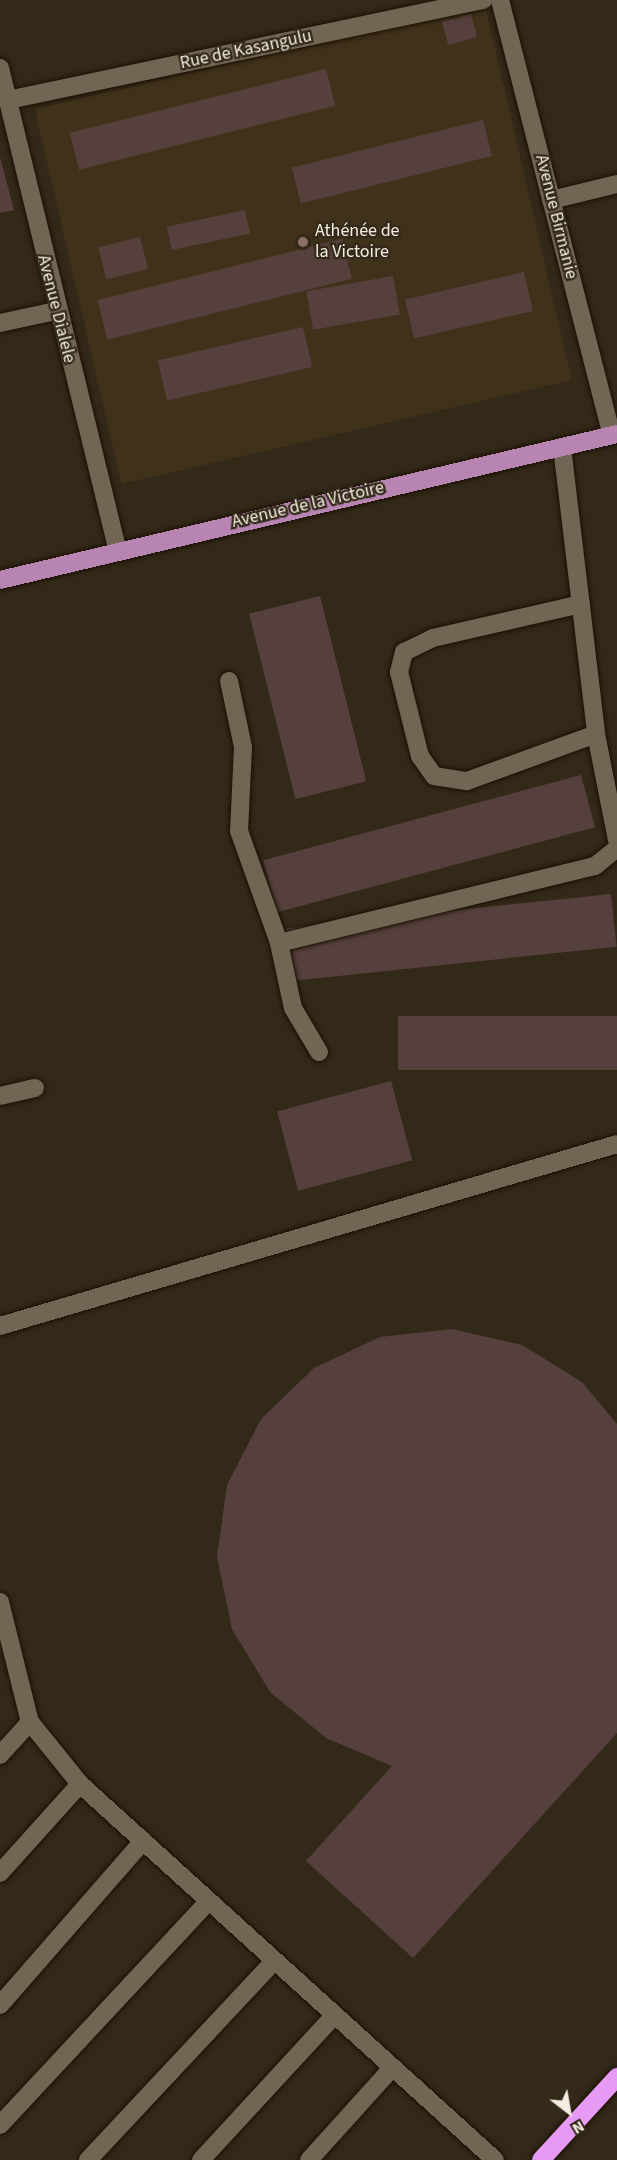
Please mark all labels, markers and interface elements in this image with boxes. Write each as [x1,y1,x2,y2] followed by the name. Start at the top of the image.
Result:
[178,25,314,75] street label: Rue de Kasangulu
[530,153,582,281] street label: Avenue Birmanie
[315,221,400,264] place label: Athénée de la Victoire
[296,235,310,249] marker: Athénée de la Victoire
[32,253,80,365] street label: Avenue Dialele
[230,477,386,533] street label: Avenue de la Victoire
[539,2082,599,2142] north arrow
[568,2115,589,2140] text: N

